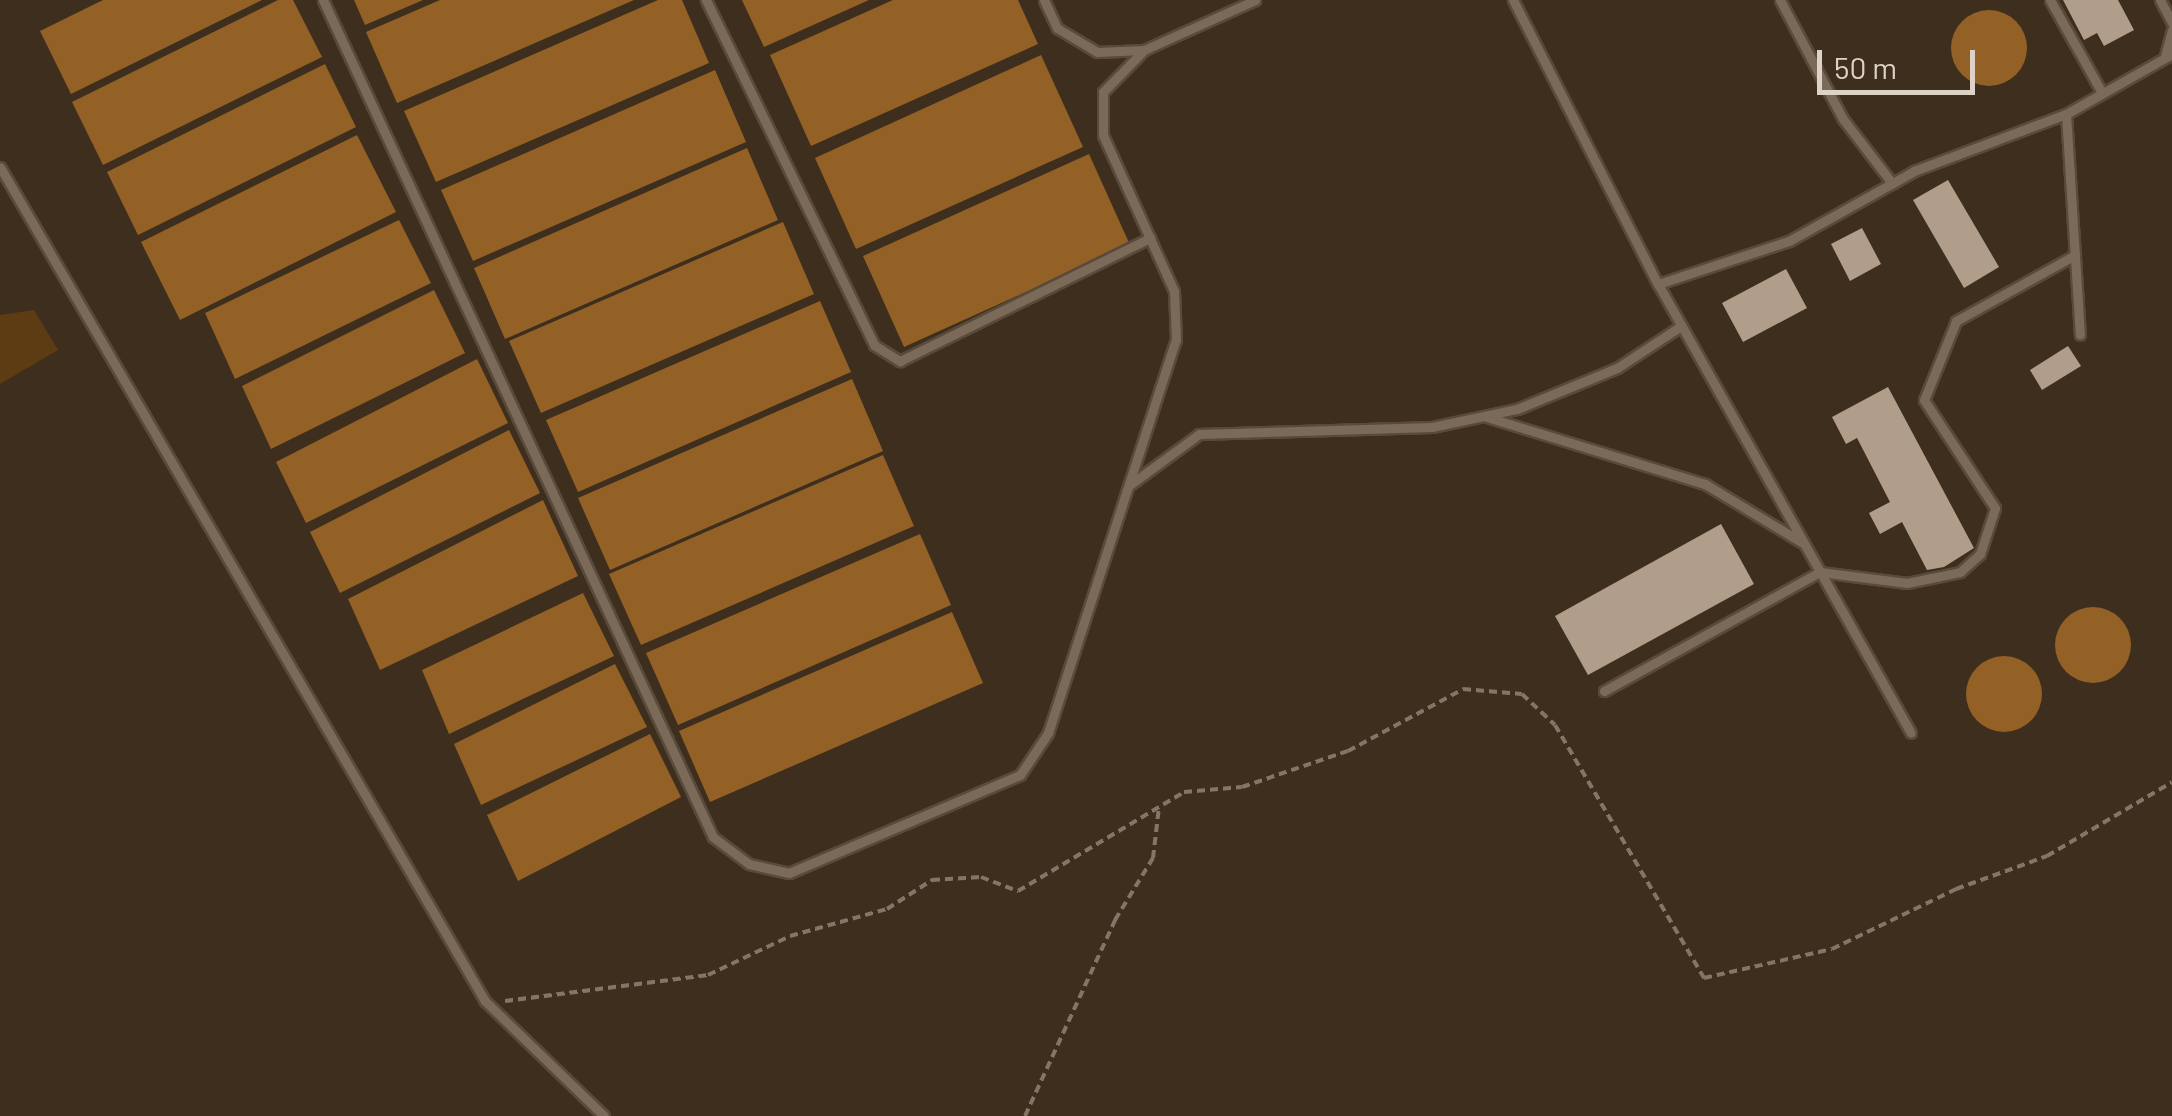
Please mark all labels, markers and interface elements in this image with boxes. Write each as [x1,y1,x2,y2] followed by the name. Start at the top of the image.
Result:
[1822,30,1980,92] scale bar
[1834,49,1897,85] text: 50 m

